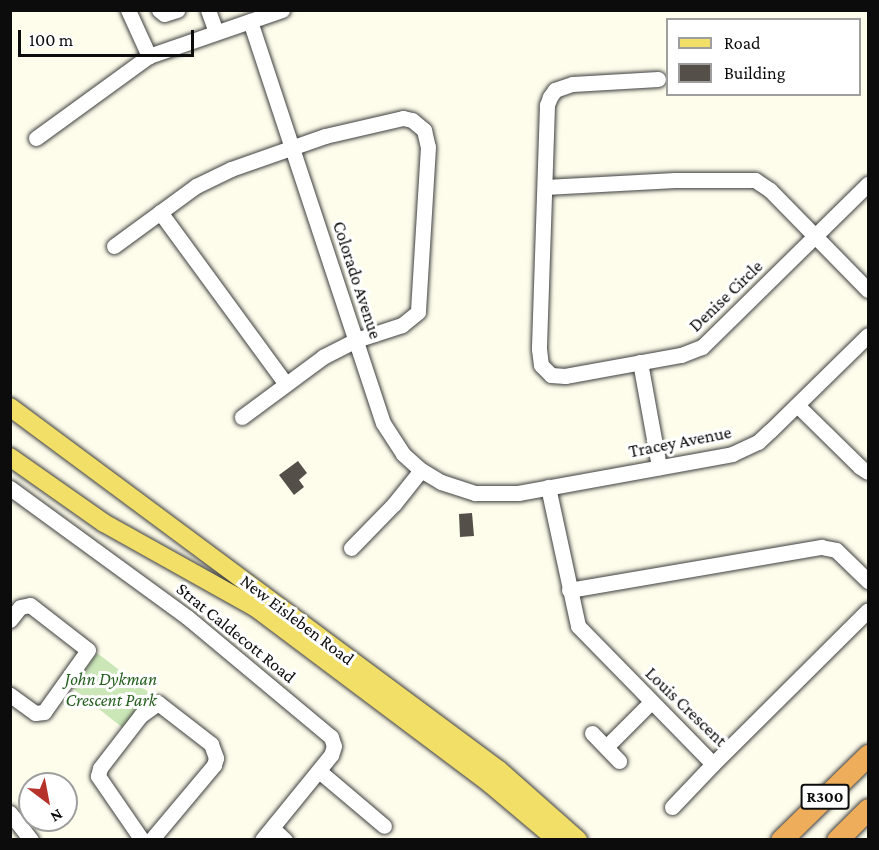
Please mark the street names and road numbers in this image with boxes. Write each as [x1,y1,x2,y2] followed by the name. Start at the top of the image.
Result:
[328,219,386,341] street label: Colorado Avenue
[685,256,767,336] street label: Denise Circle
[627,421,733,463] street label: Tracey Avenue
[236,570,358,670] street label: New Eisleben Road
[172,578,300,688] street label: Strat Caldecott Road
[641,663,731,751] street label: Louis Crescent
[800,784,850,810] road number: R300

